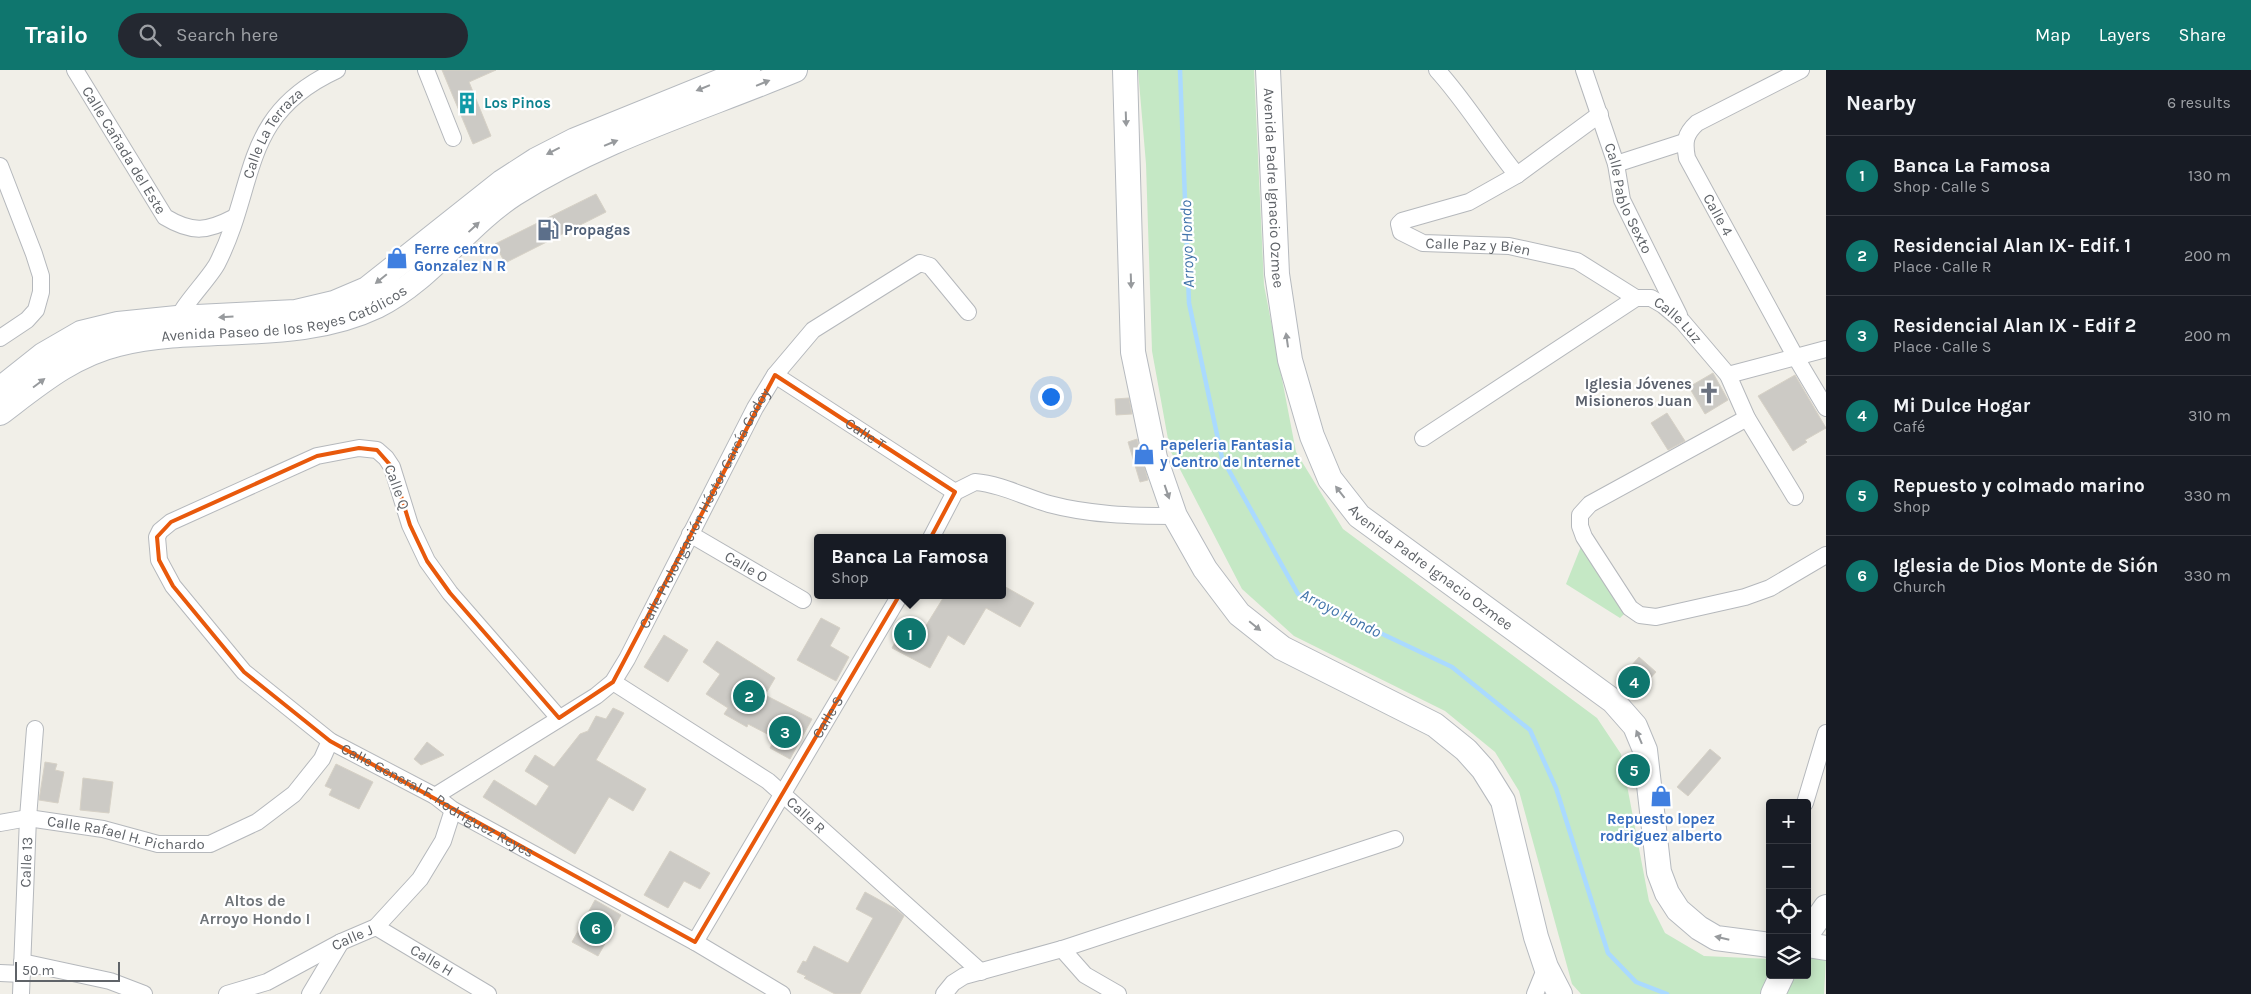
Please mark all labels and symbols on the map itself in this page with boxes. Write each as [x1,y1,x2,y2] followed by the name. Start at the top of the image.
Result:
[755,79,770,87] one-way arrow
[78,83,170,217] street label: Calle Cañada del Este
[239,84,307,181] street label: Calle La Terraza
[695,84,710,92] one-way arrow
[1260,87,1288,289] street label: Avenida Padre Ignacio Ozmee
[454,90,480,116] building icon: Los Pinos
[484,94,551,112] place label: Los Pinos
[1123,111,1131,127] one-way arrow
[604,139,619,146] one-way arrow
[1600,141,1656,257] street label: Calle Pablo Sexto
[546,147,560,155] one-way arrow
[1699,190,1737,240] street label: Calle 4
[1176,200,1198,288] water label: Arroyo Hondo
[535,217,561,243] fuel station icon: Propagas
[467,221,479,233] one-way arrow
[564,221,631,239] place label: Propagas
[1425,234,1532,260] street label: Calle Paz y Bien
[414,240,506,275] place label: Ferre centro Gonzalez N R
[384,245,410,271] shop icon: Ferre centro Gonzalez N R
[375,273,388,284] one-way arrow
[1127,273,1135,289] one-way arrow
[160,281,411,346] street label: Avenida Paseo de los Reyes Católicos
[1651,293,1706,347] street label: Calle Luz
[217,313,233,321] one-way arrow
[1282,332,1290,348] one-way arrow
[1575,375,1692,410] place label: Iglesia Jóvenes Misioneros Juan
[32,378,46,388] one-way arrow
[1696,380,1722,406] church icon: Iglesia Jóvenes Misioneros Juan
[1038,384,1064,410] your location
[635,385,774,631] street label: Calle Prolongación Héctor García Godoy
[842,414,890,454] street label: Calle T
[1160,436,1300,471] place label: Papeleria Fantasia y Centro de Internet
[1131,441,1157,467] shop icon: Papeleria Fantasia y Centro de Internet
[381,462,413,512] street label: Calle Q
[1163,485,1171,500] one-way arrow
[1335,486,1346,499] one-way arrow
[1344,501,1516,634] street label: Avenida Padre Ignacio Ozmee
[721,547,771,586] street label: Calle O
[1298,585,1385,641] water label: Arroyo Hondo
[894,615,926,653] pin: 1
[1248,621,1261,632] one-way arrow
[1618,663,1650,701] pin: 4
[733,677,765,715] pin: 2
[808,693,847,742] street label: Calle S
[769,713,801,751] pin: 3
[1635,730,1643,744] one-way arrow
[338,739,537,861] street label: Calle General F. Rodríguez Reyes
[1618,751,1650,789] pin: 5
[1648,783,1674,809] shop icon: Repuesto lopez rodriguez alberto
[783,793,829,837] street label: Calle R
[1600,810,1722,845] place label: Repuesto lopez rodriguez alberto
[46,812,205,853] street label: Calle Rafael H. Pichardo
[16,836,36,888] street label: Calle 13
[200,891,310,928] district label: Altos de Arroyo Hondo I
[580,909,612,947] pin: 6
[328,920,376,954] street label: Calle J
[1714,934,1729,942] one-way arrow
[407,941,457,980] street label: Calle H
[15,959,120,982] scale bar

